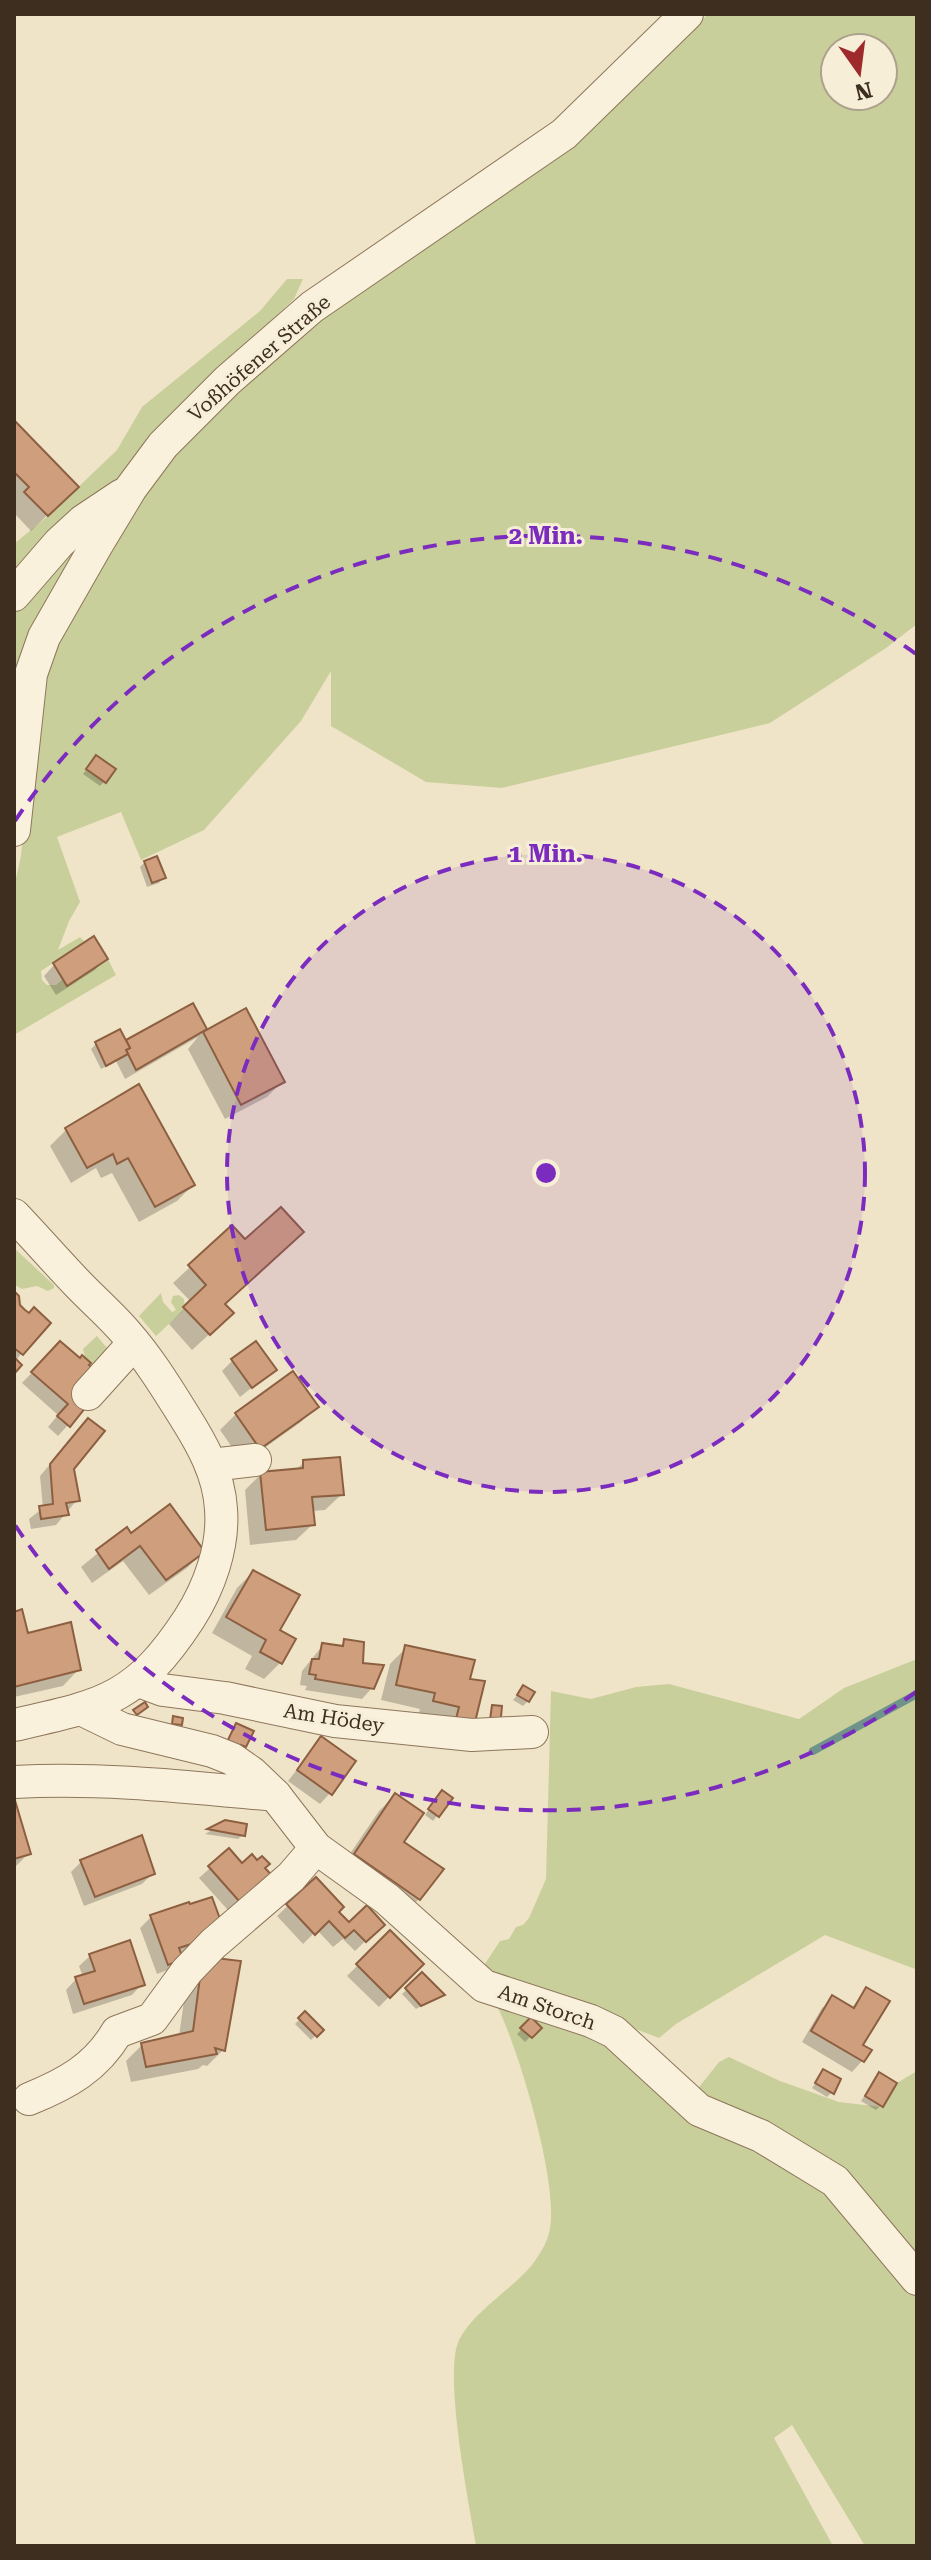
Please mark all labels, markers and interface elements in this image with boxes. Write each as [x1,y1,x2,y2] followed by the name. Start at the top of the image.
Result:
[819,32,899,112] north arrow
[852,77,875,105] text: N
[183,290,335,426] street label: Voßhöfener Straße
[509,522,583,550] text: 2 Min.
[509,840,583,868] text: 1 Min.
[532,1159,560,1187] centre of rings
[282,1698,386,1738] street label: Am Hödey
[495,1979,599,2035] street label: Am Storch

